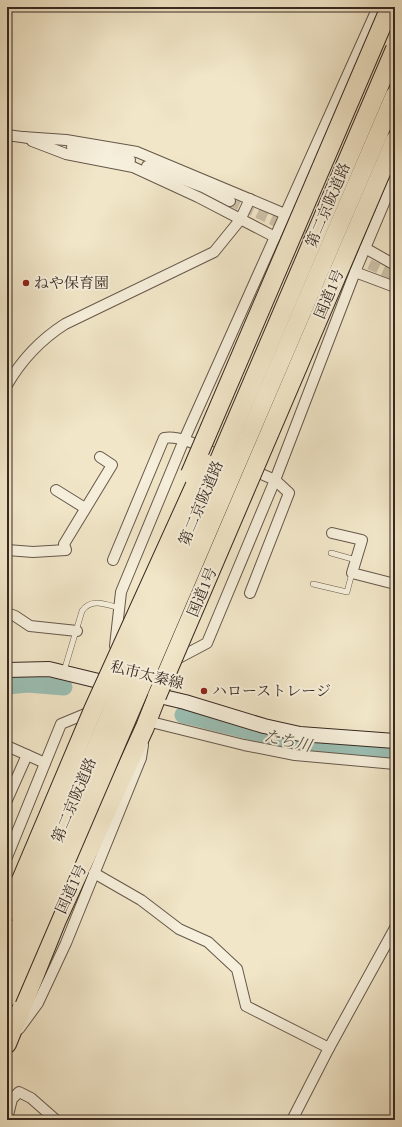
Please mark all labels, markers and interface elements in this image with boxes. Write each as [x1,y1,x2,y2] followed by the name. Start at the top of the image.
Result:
[301,160,354,250] street label: 第二京阪道路
[310,266,347,322] street label: 国道1号
[34,273,109,292] place label: ねや保育園
[21,278,31,288] marker: ねや保育園
[174,458,227,548] street label: 第二京阪道路
[183,564,220,620] street label: 国道1号
[108,656,186,693] street label: 私市太秦線
[212,681,331,700] place label: ハローストレージ
[199,686,209,696] marker: ハローストレージ
[262,725,316,757] water label: たち川
[47,755,100,845] street label: 第二京阪道路
[51,861,90,916] street label: 国道1号

